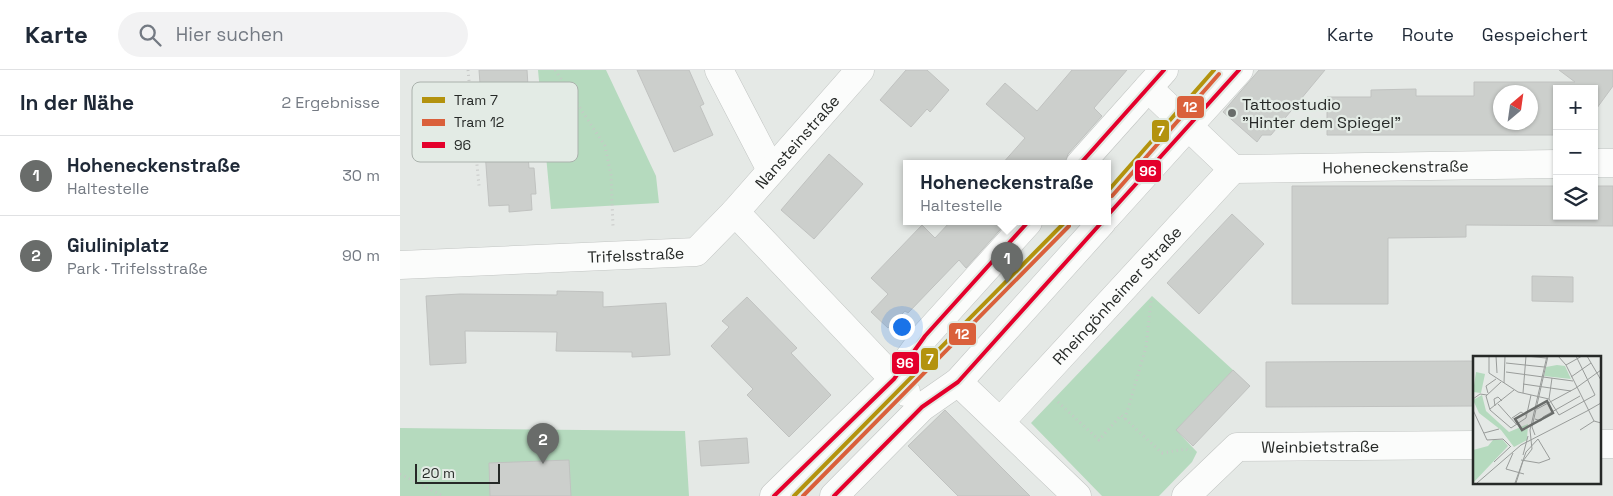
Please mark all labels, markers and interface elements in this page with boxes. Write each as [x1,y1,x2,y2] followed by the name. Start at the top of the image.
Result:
[118,12,468,57] search box
[25,19,88,50] text: Karte
[136,21,164,49] icon: search
[176,22,284,47] text: Hier suchen
[1327,23,1374,46] text: Karte
[1402,23,1454,46] text: Route
[1482,23,1588,46] text: Gespeichert
[412,82,578,162] legend
[1493,85,1538,130] north arrow
[1553,85,1598,220] map controls
[1553,85,1598,130] button: +
[20,89,134,116] text: In der Nähe
[750,90,844,193] street label: Nansteinstraße
[454,91,498,109] text: Tram 7
[281,92,380,113] text: 2 Ergebnisse
[1242,94,1401,133] place label: Tattoostudio "Hinter dem Spiegel"
[1176,95,1205,119] line badge: 12
[1183,98,1197,116] text: 12
[1226,107,1238,119] marker: Tattoostudio "Hinter dem Spiegel"
[454,113,504,131] text: Tram 12
[1151,119,1170,143] line badge: 7
[1157,122,1165,140] text: 7
[1553,130,1598,175] button: −
[454,136,471,154] text: 96
[67,153,240,178] text: Hoheneckenstraße
[1322,155,1469,178] street label: Hoheneckenstraße
[1134,159,1162,183] line badge: 96
[903,160,1111,225] popup
[1139,162,1157,180] text: 96
[32,165,40,186] text: 1
[342,165,380,186] text: 30 m
[920,170,1094,195] text: Hoheneckenstraße
[1553,175,1598,220] button: layers
[67,178,149,199] text: Haltestelle
[920,195,1003,216] text: Haltestelle
[1048,221,1186,369] street label: Rheingönheimer Straße
[67,233,169,258] text: Giuliniplatz
[587,242,685,267] street label: Trifelsstraße
[991,242,1023,283] pin: 1
[31,245,41,266] text: 2
[342,245,380,266] text: 90 m
[67,258,208,279] text: Park · Trifelsstraße
[889,314,915,340] your location
[948,322,977,346] line badge: 12
[955,325,969,343] text: 12
[920,347,939,371] line badge: 7
[926,350,934,368] text: 7
[891,351,920,375] line badge: 96
[896,354,914,372] text: 96
[1473,356,1600,484] inset map
[527,423,559,464] pin: 2
[1261,435,1379,457] street label: Weinbietstraße
[415,461,500,484] scale bar
[422,464,455,482] text: 20 m

